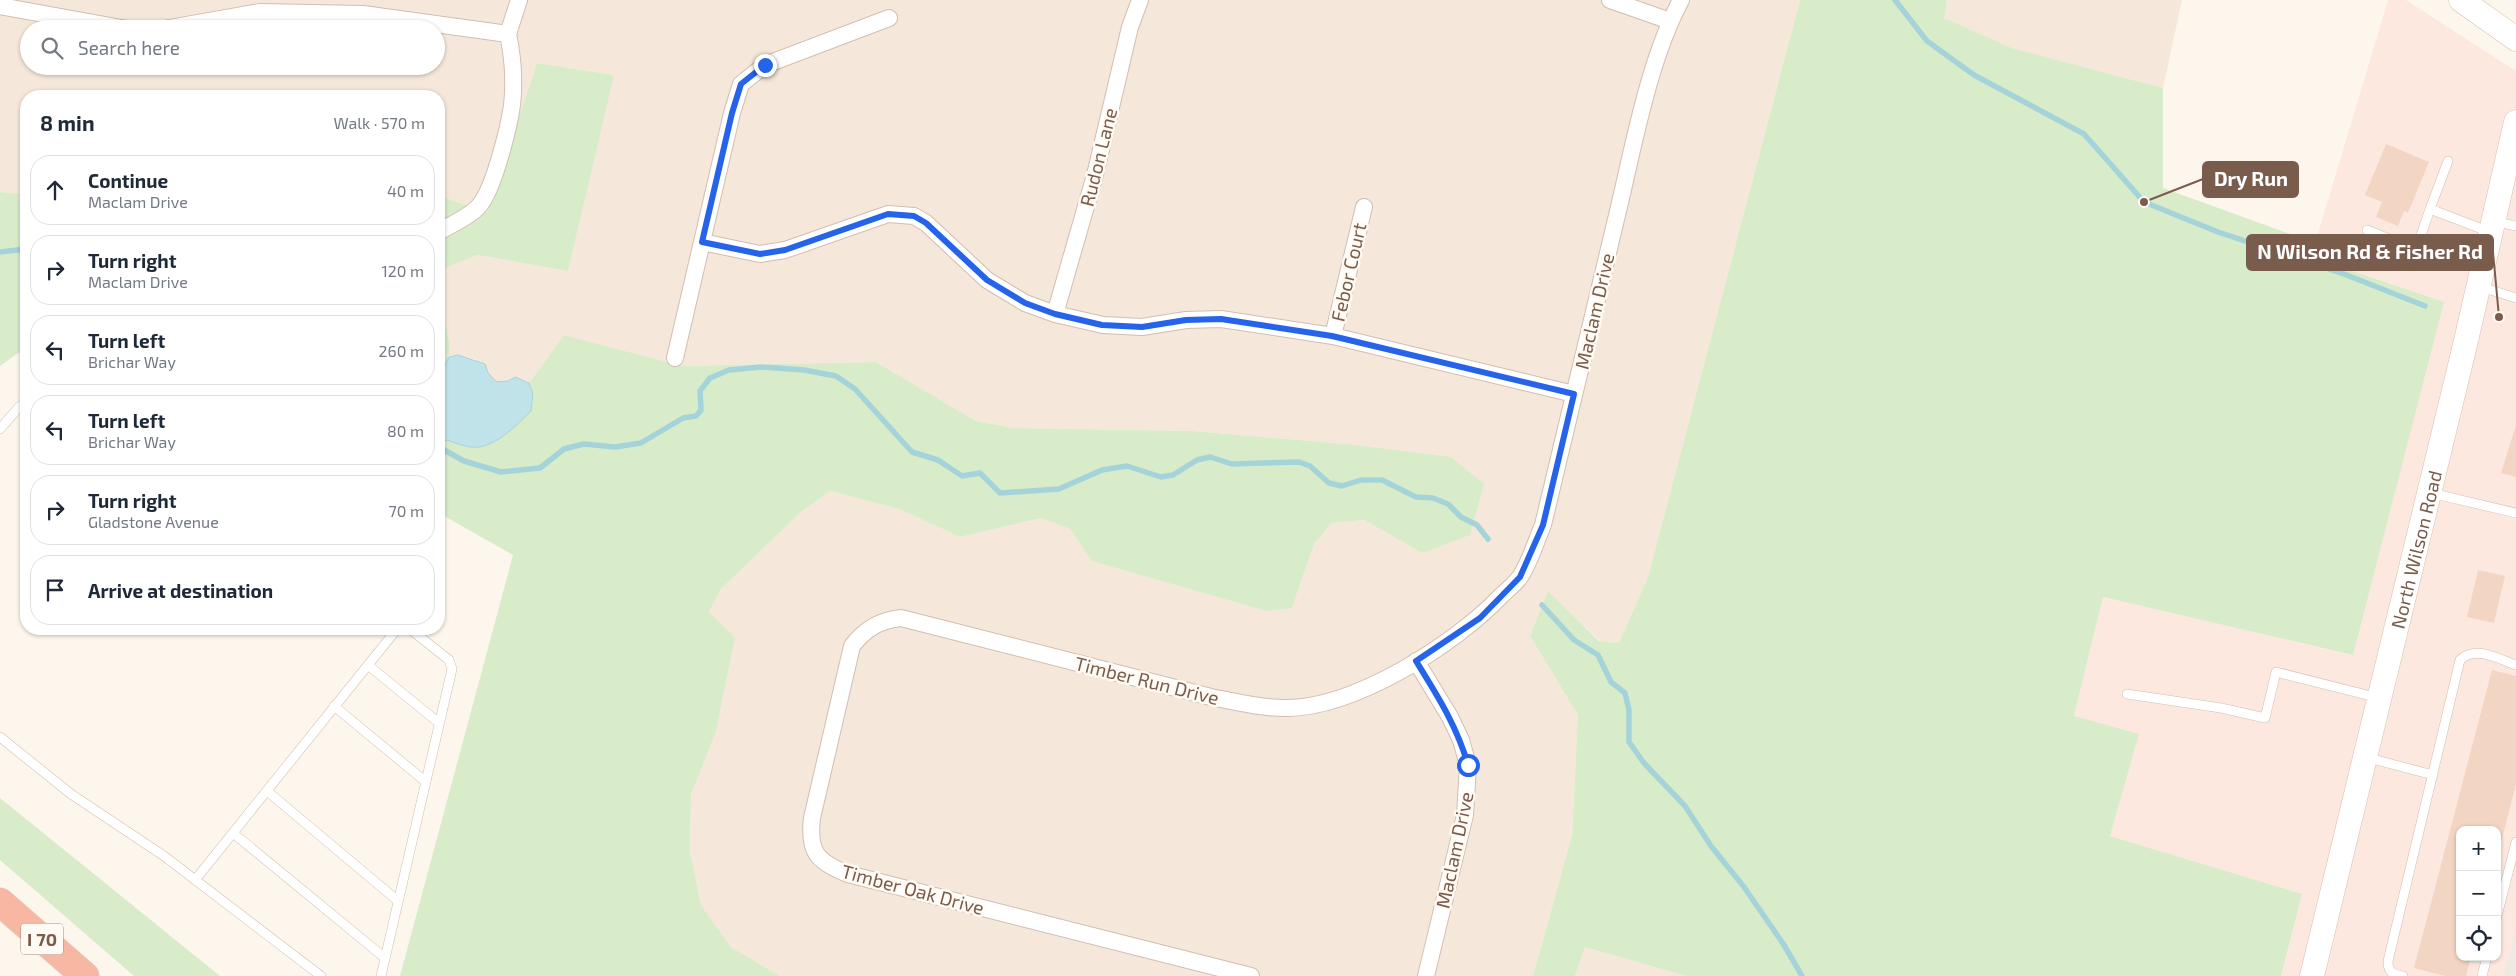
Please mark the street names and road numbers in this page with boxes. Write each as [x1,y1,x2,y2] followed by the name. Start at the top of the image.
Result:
[1075,105,1121,209] street label: Rudon Lane
[1325,220,1371,324] street label: Febor Court
[1569,251,1619,371] street label: Maclam Drive
[2385,468,2446,631] street label: North Wilson Road
[1072,651,1222,709] street label: Timber Run Drive
[1430,790,1478,910] street label: Maclam Drive
[839,859,987,919] street label: Timber Oak Drive
[21,924,63,954] road number: I 70

